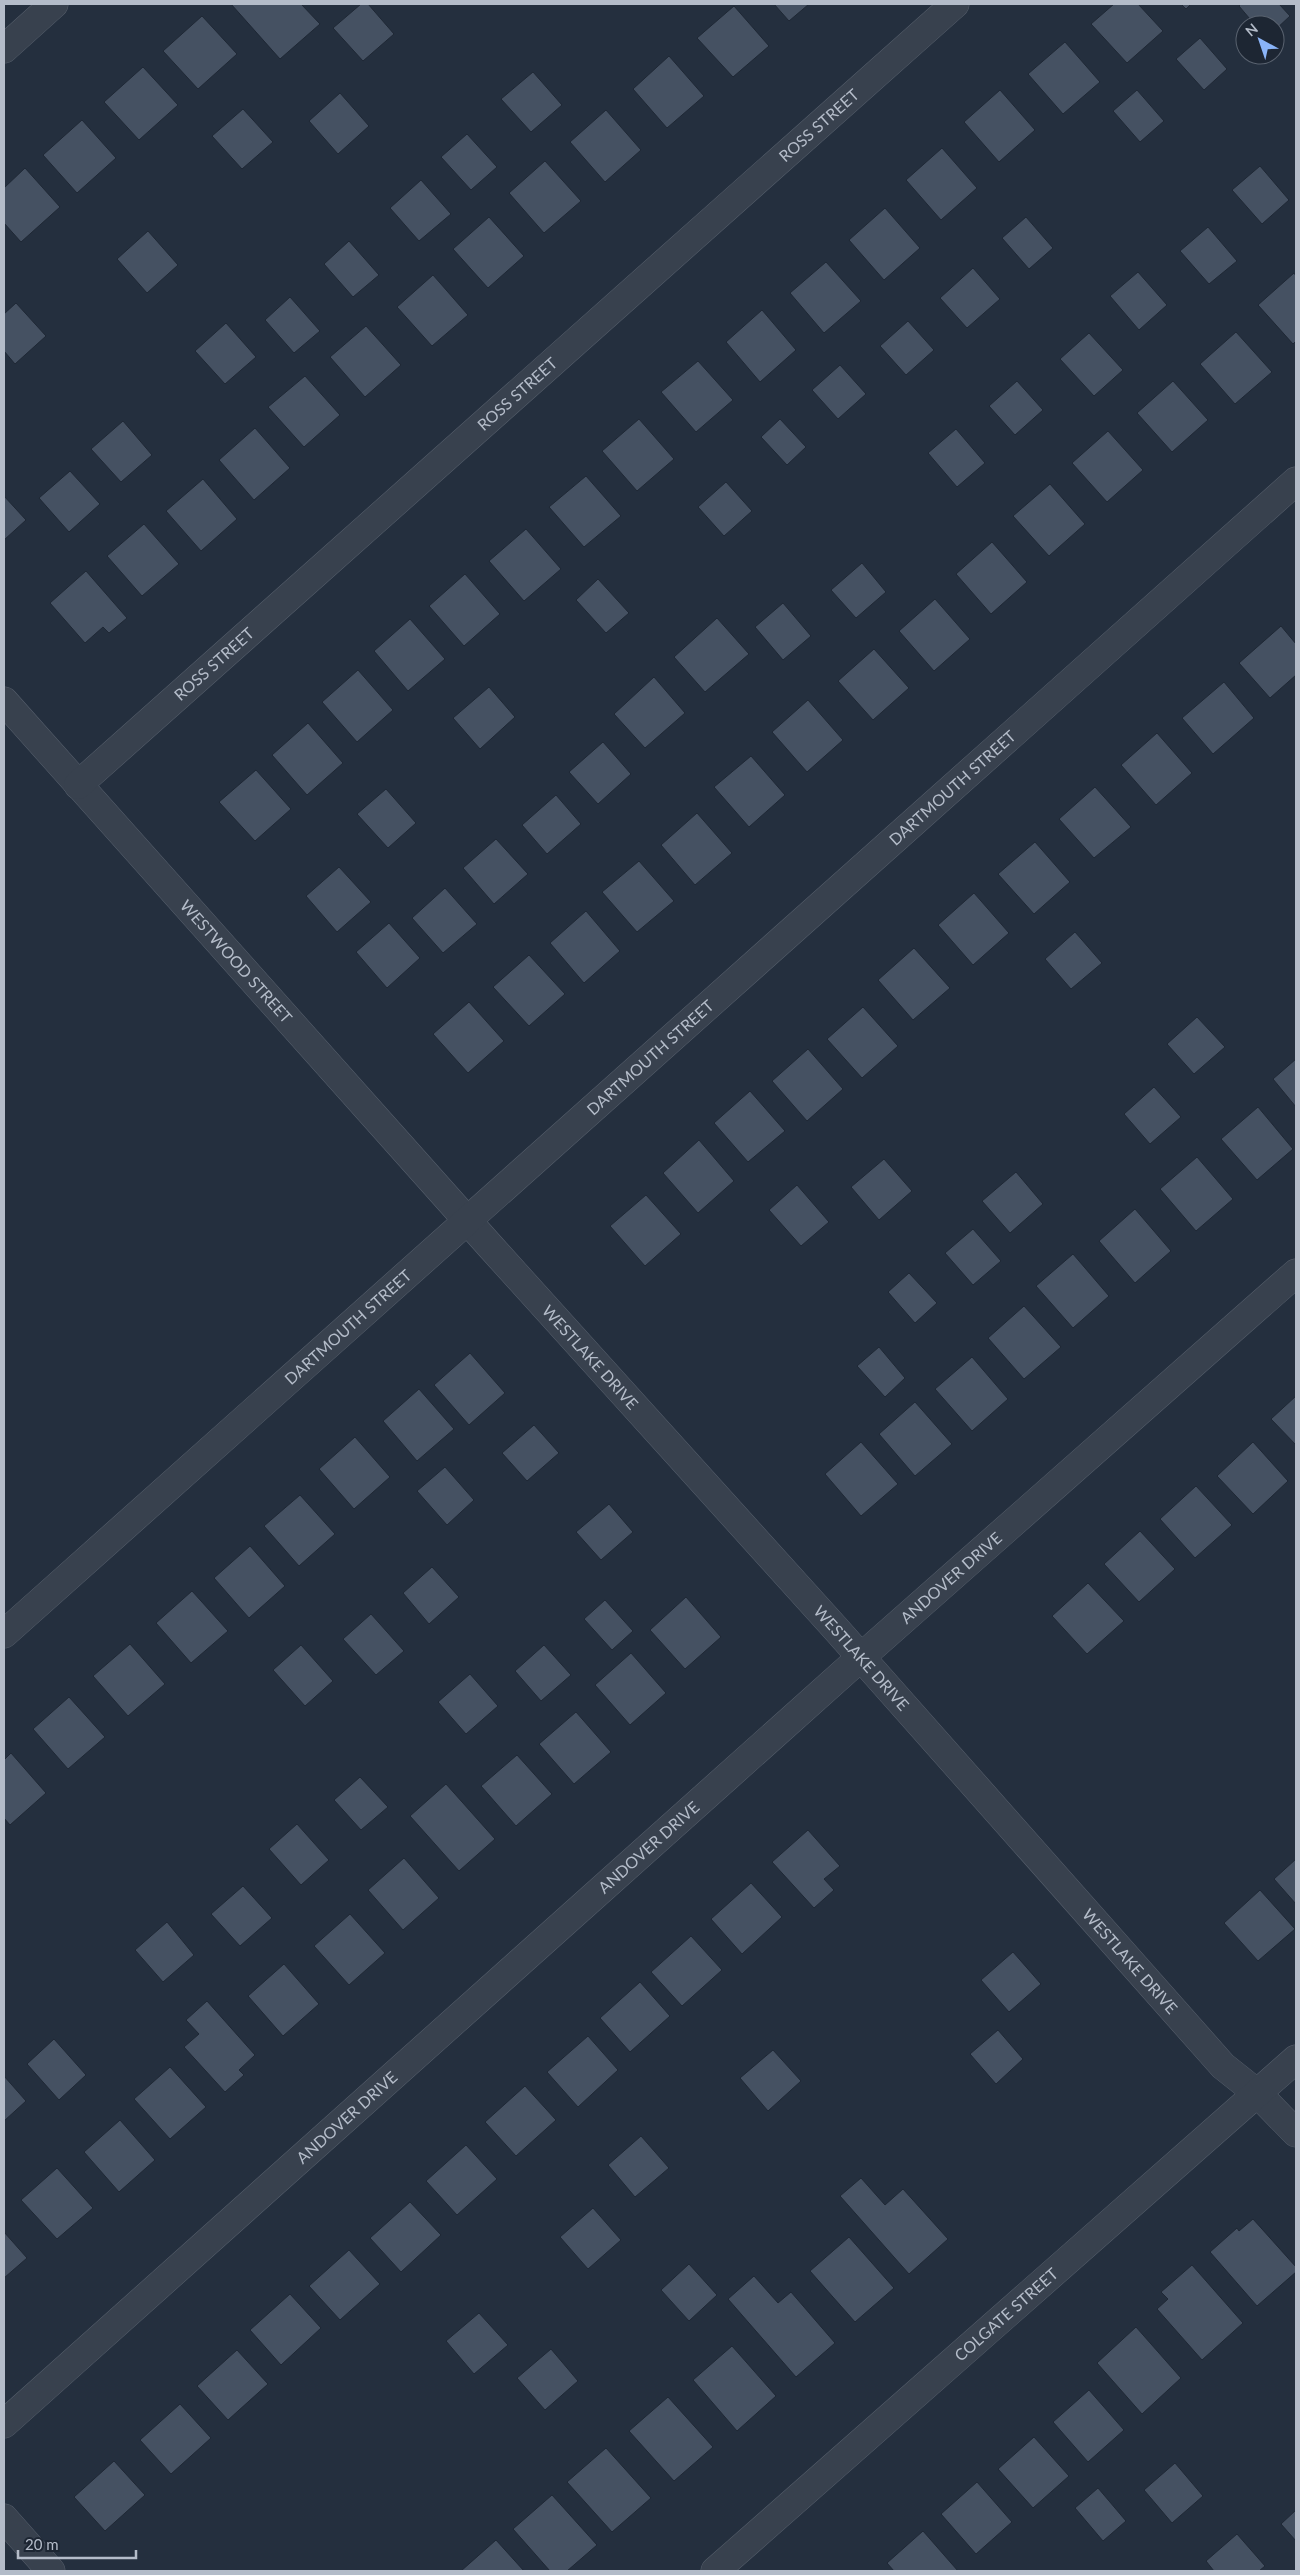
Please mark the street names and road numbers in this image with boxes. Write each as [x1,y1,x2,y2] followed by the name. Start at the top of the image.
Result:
[775,84,863,165] street label: ROSS STREET
[473,353,561,434] street label: ROSS STREET
[170,623,258,704] street label: ROSS STREET
[885,726,1020,849] street label: DARTMOUTH STREET
[177,896,297,1027] street label: WESTWOOD STREET
[583,995,717,1118] street label: DARTMOUTH STREET
[280,1265,415,1388] street label: DARTMOUTH STREET
[539,1301,643,1413] street label: WESTLAKE DRIVE
[896,1528,1005,1627] street label: ANDOVER DRIVE
[810,1601,913,1714] street label: WESTLAKE DRIVE
[594,1797,703,1897] street label: ANDOVER DRIVE
[1079,1904,1182,2017] street label: WESTLAKE DRIVE
[292,2067,401,2167] street label: ANDOVER DRIVE
[950,2263,1062,2365] street label: COLGATE STREET

